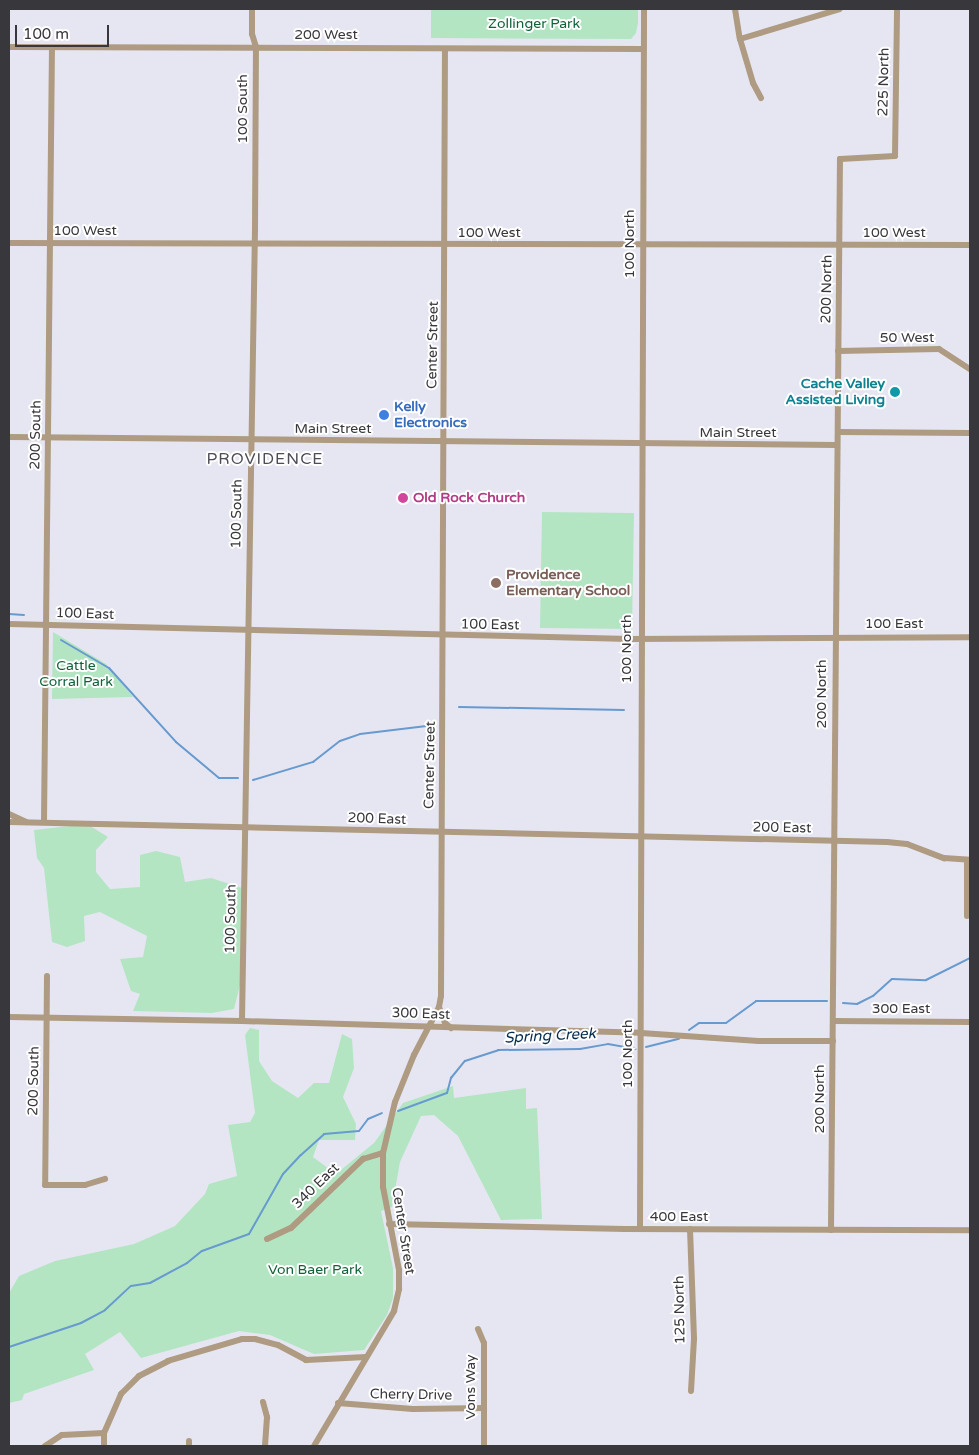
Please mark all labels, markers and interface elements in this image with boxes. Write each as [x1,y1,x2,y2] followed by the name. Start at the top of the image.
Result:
[18,15,111,47] scale bar
[488,16,580,32] park label: Zollinger Park
[23,25,69,43] text: 100 m
[294,27,358,43] street label: 200 West
[875,47,893,117] street label: 225 North
[235,74,251,144] street label: 100 South
[622,210,638,278] street label: 100 North
[53,223,117,239] street label: 100 West
[457,225,521,241] street label: 100 West
[862,225,926,241] street label: 100 West
[818,254,836,324] street label: 200 North
[424,301,442,389] street label: Center Street
[880,330,934,346] street label: 50 West
[786,376,885,408] place label: Cache Valley Assisted Living
[889,386,901,398] marker: Cache Valley Assisted Living
[394,399,467,432] place label: Kelly Electronics
[27,400,45,470] street label: 200 South
[378,409,390,421] marker: Kelly Electronics
[294,421,372,437] street label: Main Street
[699,425,777,441] street label: Main Street
[205,449,325,469] district label: PROVIDENCE
[228,479,246,549] street label: 100 South
[413,490,525,506] place label: Old Rock Church
[397,492,409,504] marker: Old Rock Church
[506,567,630,600] place label: Providence Elementary School
[490,577,502,589] marker: Providence Elementary School
[55,605,115,623] street label: 100 East
[619,615,635,683] street label: 100 North
[460,616,520,634] street label: 100 East
[865,616,923,632] street label: 100 East
[39,658,113,690] park label: Cattle Corral Park
[814,660,830,728] street label: 200 North
[421,721,439,809] street label: Center Street
[347,810,407,828] street label: 200 East
[752,819,812,837] street label: 200 East
[222,884,240,954] street label: 100 South
[872,1001,930,1017] street label: 300 East
[391,1005,451,1023] street label: 300 East
[620,1020,636,1088] street label: 100 North
[504,1025,596,1047] water label: Spring Creek
[25,1046,43,1116] street label: 200 South
[812,1065,828,1133] street label: 200 North
[289,1160,343,1212] street label: 340 East
[388,1186,418,1276] street label: Center Street
[650,1209,708,1225] street label: 400 East
[268,1262,362,1278] park label: Von Baer Park
[671,1275,689,1345] street label: 125 North
[463,1354,479,1420] street label: Vons Way
[370,1386,452,1404] street label: Cherry Drive

